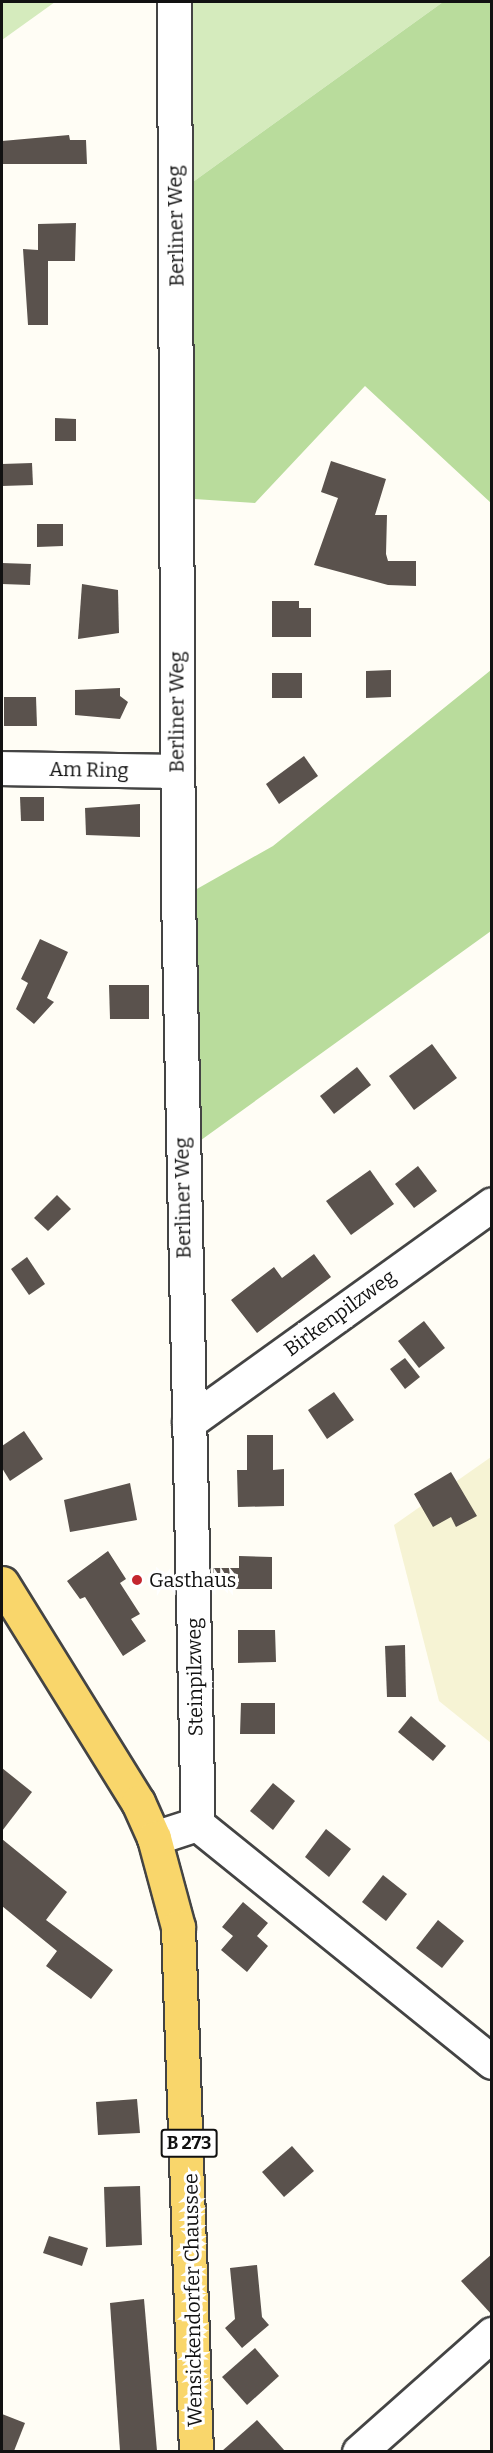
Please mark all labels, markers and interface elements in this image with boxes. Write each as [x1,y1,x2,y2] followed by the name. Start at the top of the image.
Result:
[163,165,189,287] street label: Berliner Weg
[165,651,189,773] street label: Berliner Weg
[49,757,129,783] street label: Am Ring
[170,1137,196,1259] street label: Berliner Weg
[280,1265,400,1361] street label: Birkenpilzweg
[149,1568,236,1592] place label: Gasthaus
[130,1573,144,1587] marker: Gasthaus
[182,1617,208,1737] street label: Steinpilzweg
[160,2128,218,2158] road number: B 273
[179,2173,207,2427] street label: Wensickendorfer Chaussee

